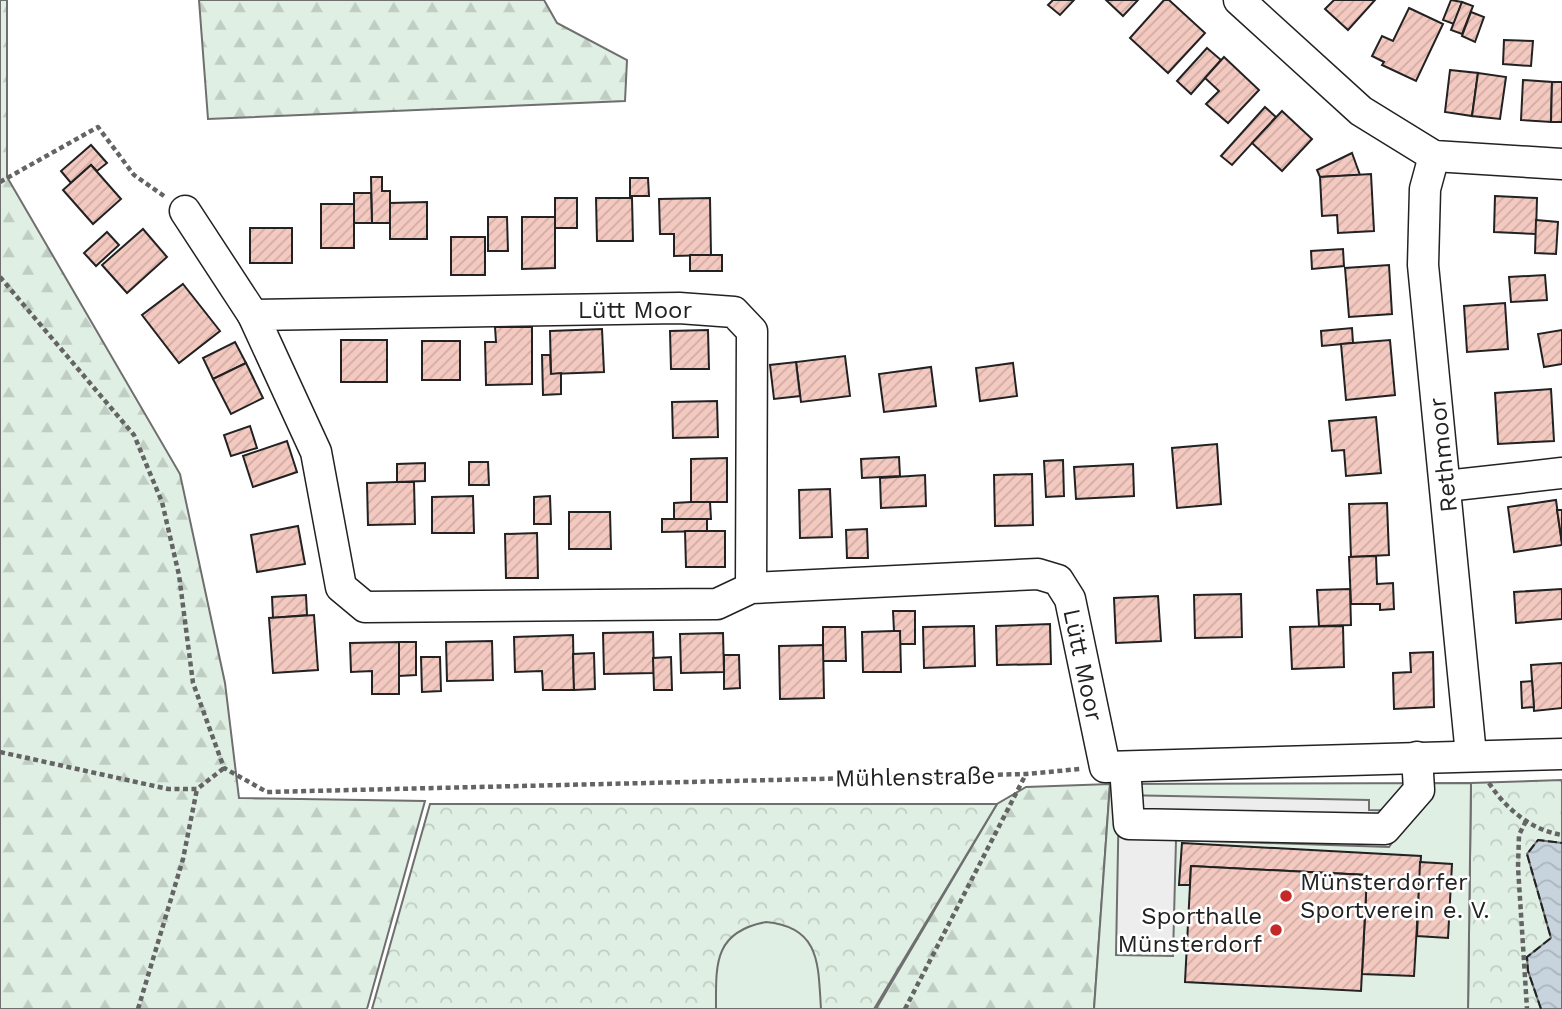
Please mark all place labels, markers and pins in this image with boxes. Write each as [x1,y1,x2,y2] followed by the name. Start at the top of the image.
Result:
[1300,868,1490,924] place label: Münsterdorfer Sportverein e. V.
[1278,888,1294,904] marker: Münsterdorfer Sportverein e. V.
[1117,902,1263,958] place label: Sporthalle Münsterdorf
[1268,922,1284,938] marker: Sporthalle Münsterdorf

